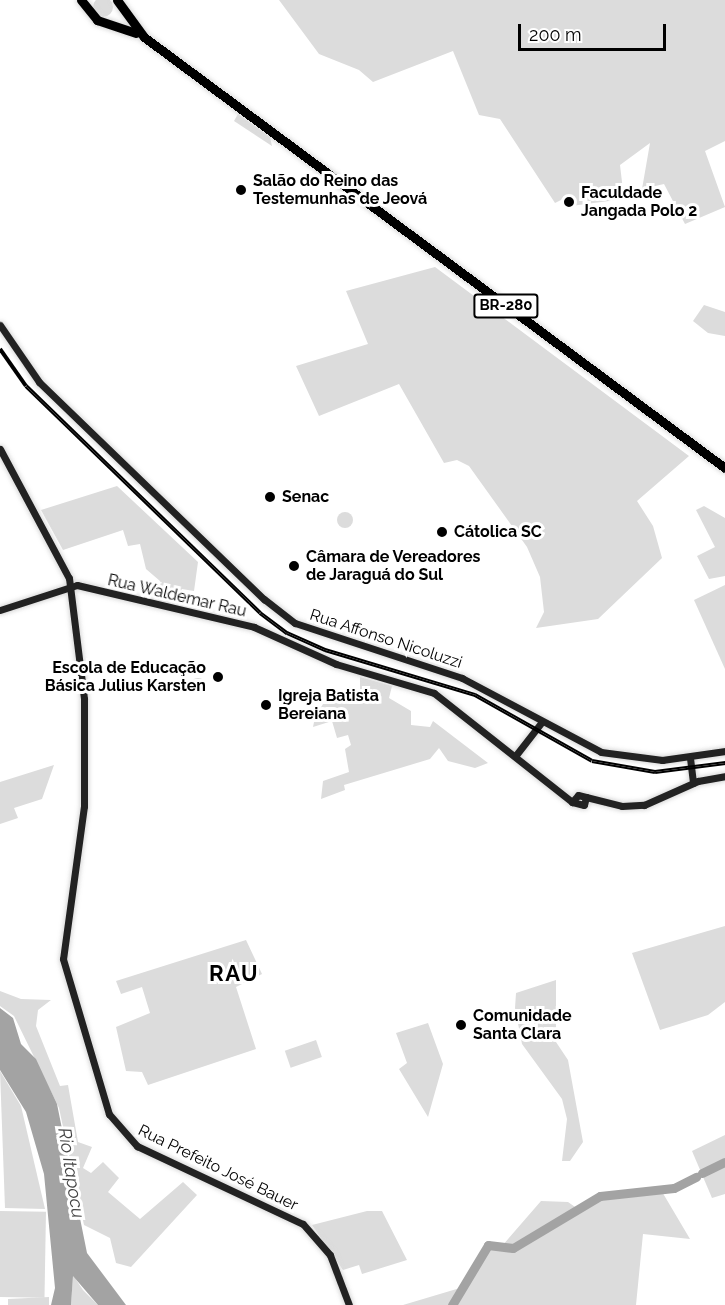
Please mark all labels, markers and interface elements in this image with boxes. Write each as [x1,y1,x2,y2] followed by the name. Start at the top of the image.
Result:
[521,12,670,50] scale bar
[529,24,582,45] text: 200 m
[253,171,428,209] place label: Salão do Reino das Testemunhas de Jeová
[234,183,248,197] marker: Salão do Reino das Testemunhas de Jeová
[581,183,697,221] place label: Faculdade Jangada Polo 2
[562,195,576,209] marker: Faculdade Jangada Polo 2
[473,294,539,318] road number: BR-280
[282,487,329,507] place label: Senac
[263,490,277,504] marker: Senac
[454,522,542,542] place label: Cátolica SC
[435,525,449,539] marker: Cátolica SC
[306,547,481,585] place label: Câmara de Vereadores de Jaraguá do Sul
[287,559,301,573] marker: Câmara de Vereadores de Jaraguá do Sul
[105,571,249,621] street label: Rua Waldemar Rau
[307,605,465,673] street label: Rua Affonso Nicoluzzi
[44,658,206,696] place label: Escola de Educação Básica Julius Karsten
[211,670,225,684] marker: Escola de Educação Básica Julius Karsten
[278,686,379,724] place label: Igreja Batista Bereiana
[259,698,273,712] marker: Igreja Batista Bereiana
[209,961,259,987] district label: RAU
[473,1006,572,1044] place label: Comunidade Santa Clara
[454,1018,468,1032] marker: Comunidade Santa Clara
[135,1121,301,1215] street label: Rua Prefeito José Bauer
[53,1126,89,1220] water label: Rio Itapocu

